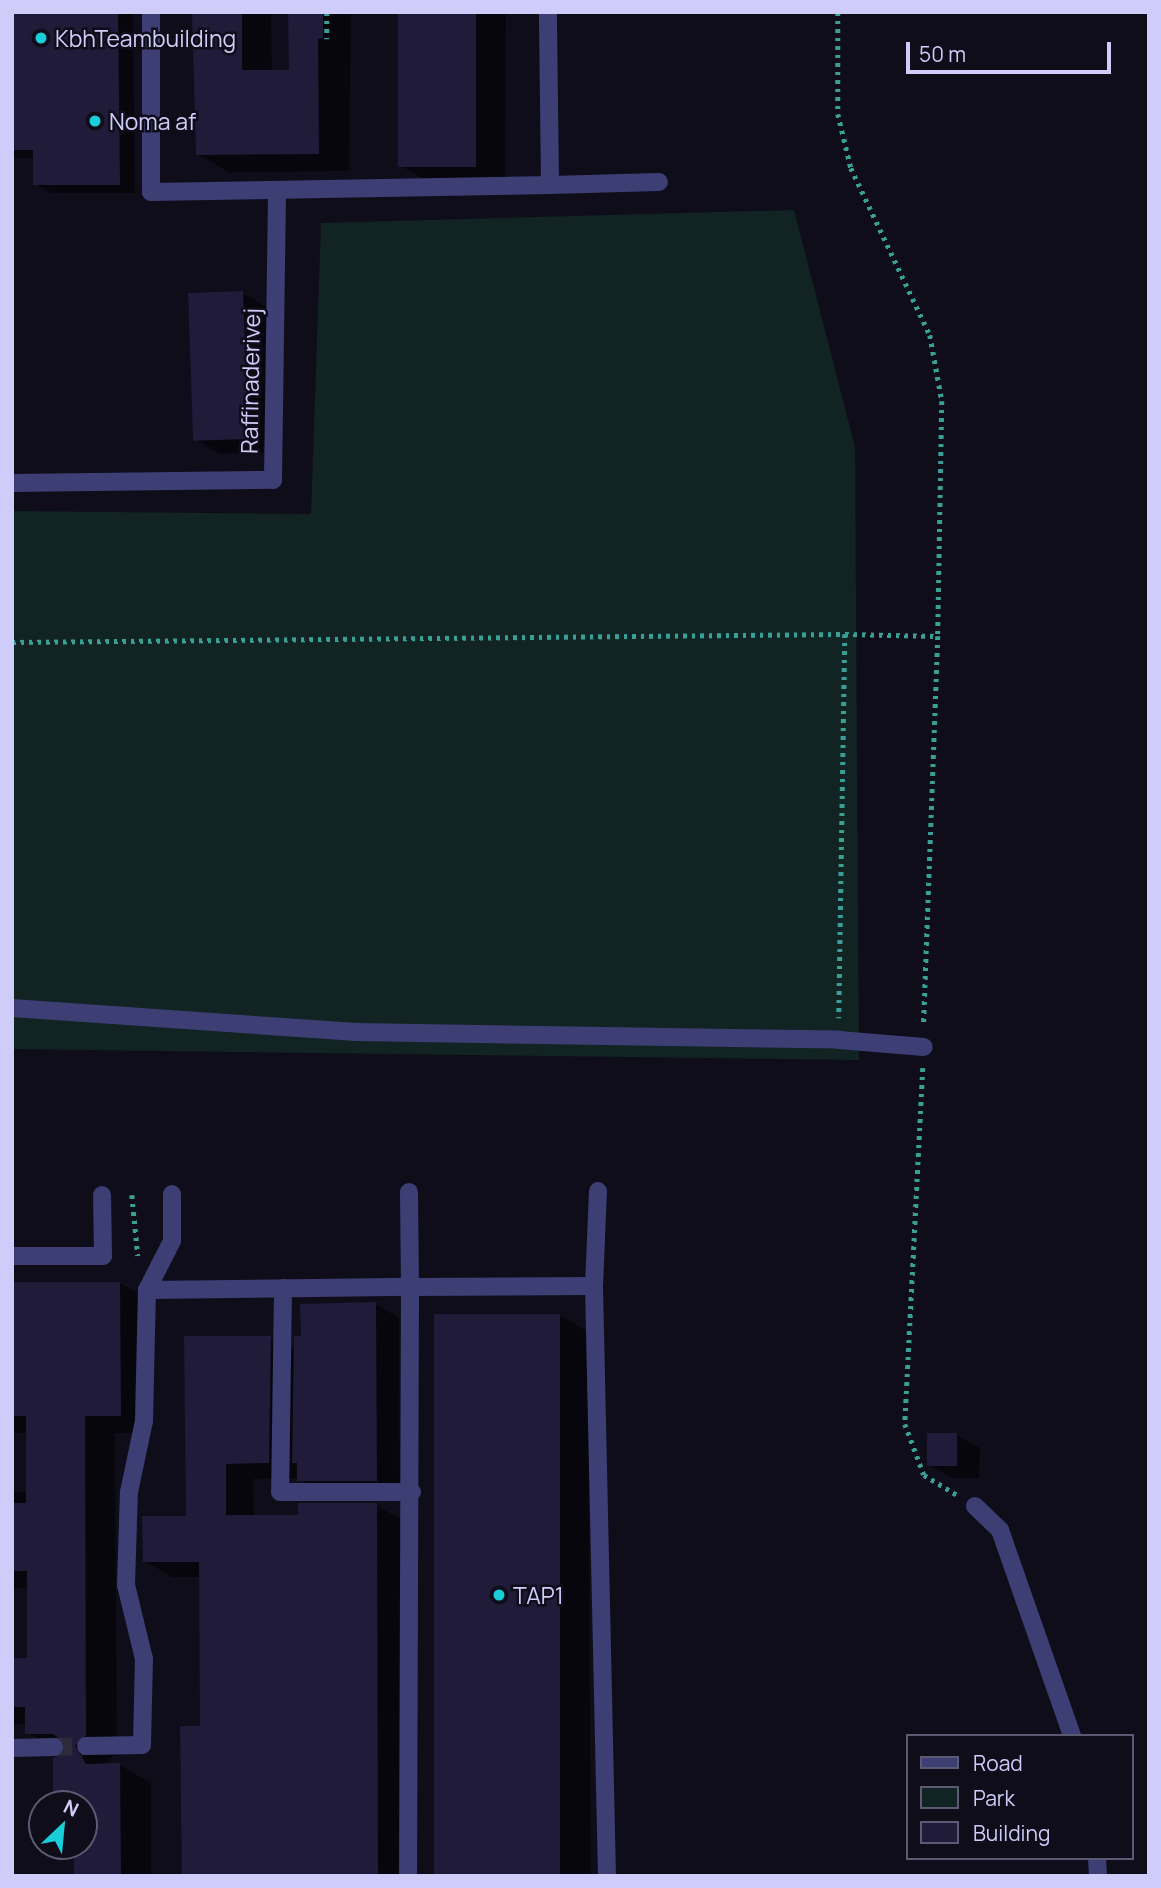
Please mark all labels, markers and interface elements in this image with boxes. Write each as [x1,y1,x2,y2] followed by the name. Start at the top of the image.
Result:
[55,24,236,52] place label: KbhTeambuilding
[909,28,1114,72] scale bar
[33,30,49,46] marker: KbhTeambuilding
[919,40,966,68] text: 50 m
[109,107,196,135] place label: Noma af
[87,113,103,129] marker: Noma af
[235,308,265,454] street label: Raffinaderivej
[513,1581,564,1609] place label: TAP1
[491,1587,507,1603] marker: TAP1
[906,1734,1133,1860] legend
[973,1749,1023,1777] text: Road
[973,1784,1015,1812] text: Park
[28,1790,98,1860] north arrow
[59,1793,83,1823] text: N
[973,1819,1050,1847] text: Building

